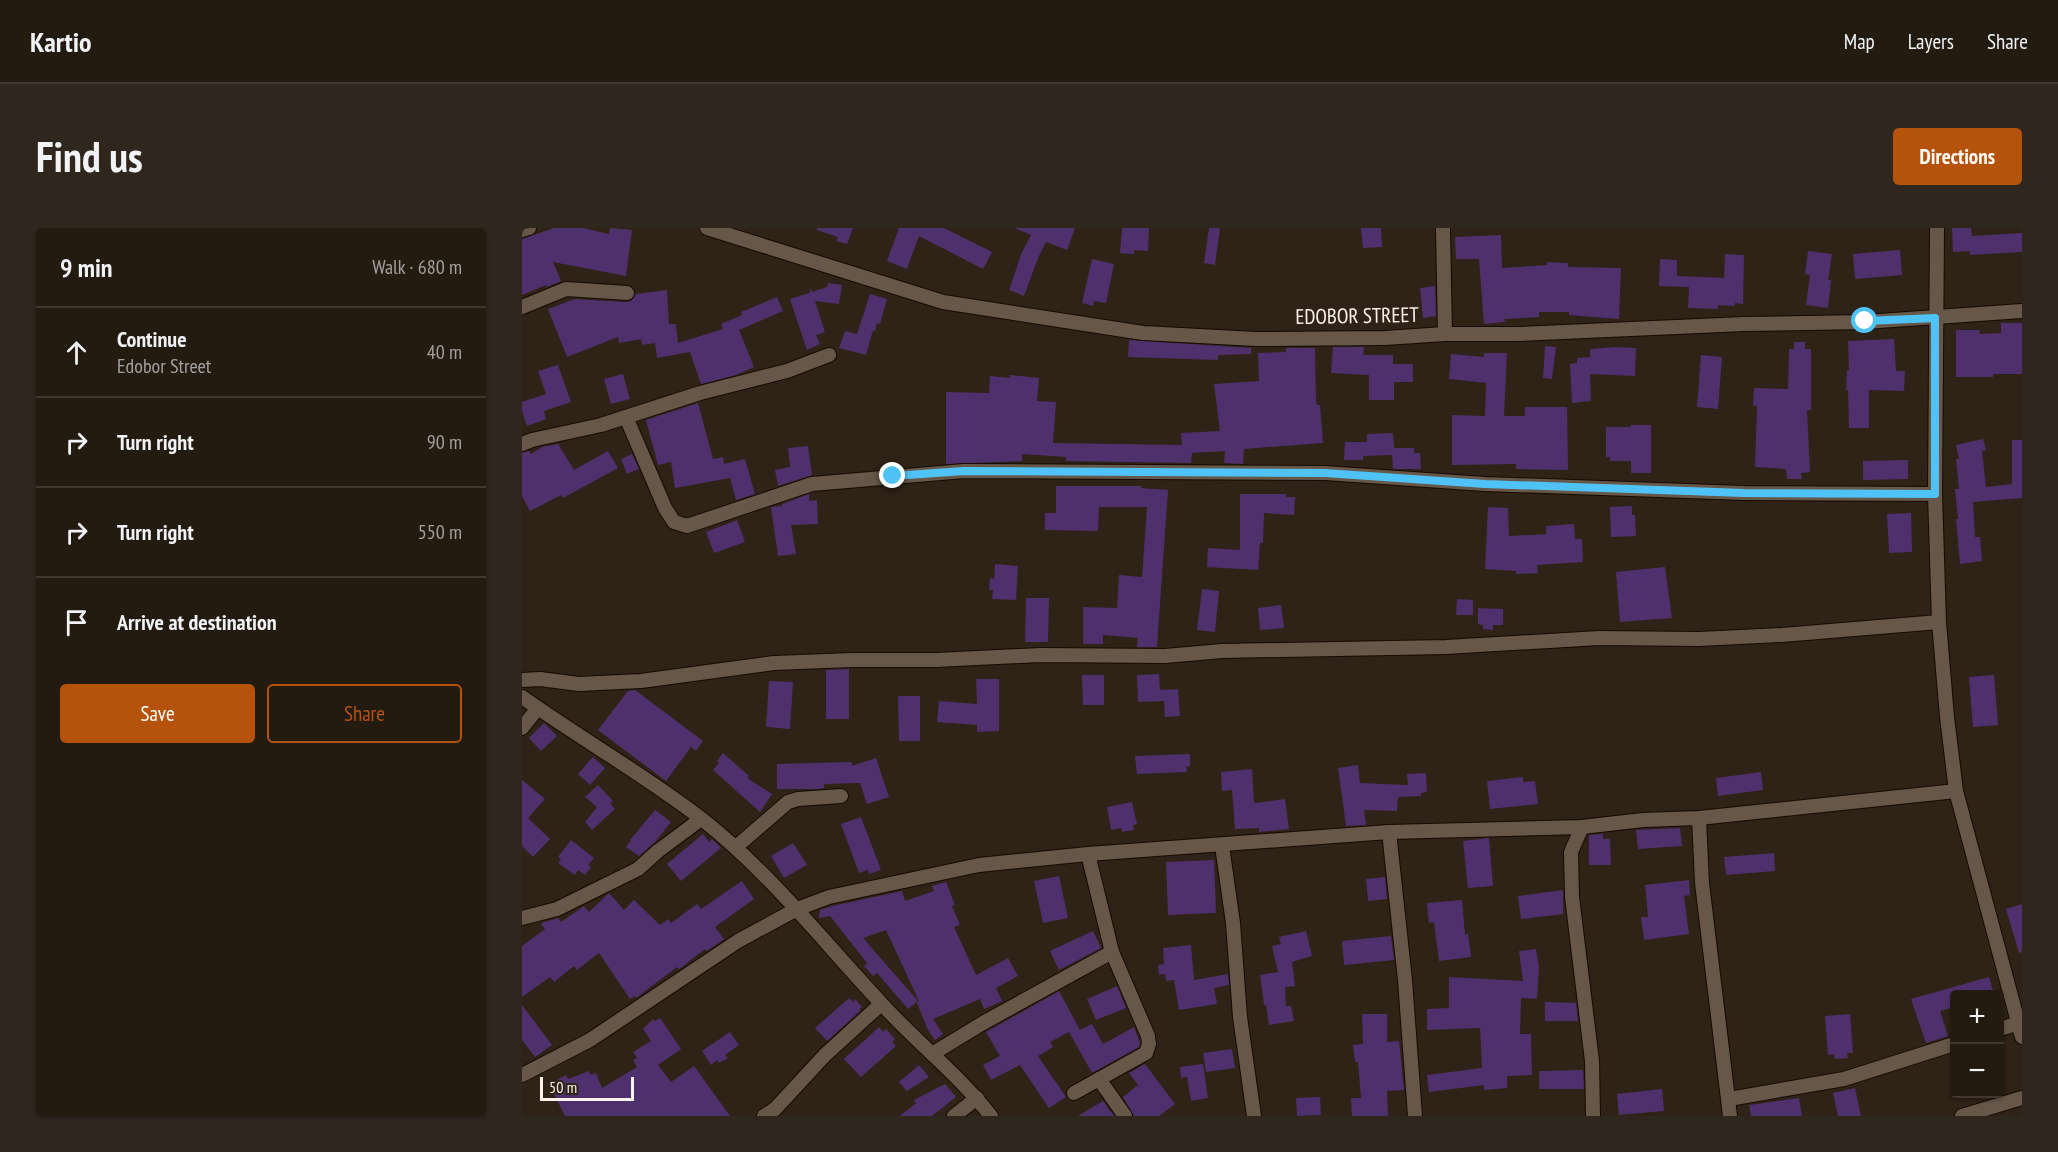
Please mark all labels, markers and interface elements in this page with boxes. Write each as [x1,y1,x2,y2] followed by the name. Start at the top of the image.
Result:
[30,23,92,60] text: Kartio
[1844,28,1875,55] text: Map
[1908,28,1954,55] text: Layers
[1987,28,2028,55] text: Share
[1893,128,2022,185] button: Directions
[36,129,143,184] text: Find us
[60,251,113,284] text: 9 min
[372,254,462,280] text: Walk · 680 m
[1295,301,1420,330] street label: EDOBOR STREET
[1851,307,1877,333] route start
[117,325,187,353] text: Continue
[60,336,93,369] icon: ahead
[427,339,462,365] text: 40 m
[117,353,211,379] text: Edobor Street
[60,426,93,459] icon: right
[117,428,194,456] text: Turn right
[427,429,462,455] text: 90 m
[879,462,905,488] route end
[60,516,93,549] icon: right
[117,518,194,546] text: Turn right
[418,519,462,545] text: 550 m
[60,606,93,639] icon: arrive
[117,608,277,636] text: Arrive at destination
[60,684,255,743] button: Save
[267,684,462,743] button: Share
[1950,990,2004,1098] map controls
[1950,990,2004,1044] button: +
[1950,1044,2004,1098] button: −
[540,1074,634,1102] scale bar
[549,1077,577,1097] text: 50 m

